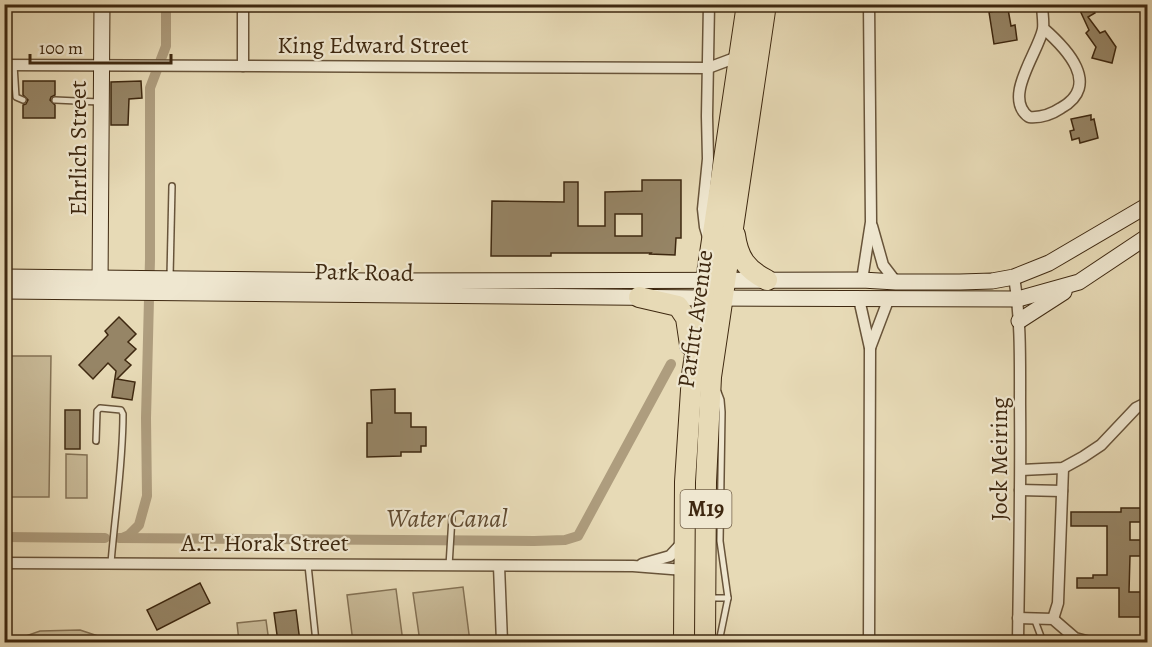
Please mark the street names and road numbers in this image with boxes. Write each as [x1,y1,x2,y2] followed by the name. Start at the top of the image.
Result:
[277,29,469,61] street label: King Edward Street
[62,80,94,216] street label: Ehrlich Street
[669,248,721,390] street label: Parfitt Avenue
[314,255,414,289] street label: Park Road
[983,397,1015,521] street label: Jock Meiring
[680,490,732,528] road number: M19
[180,527,349,559] street label: A.T. Horak Street

